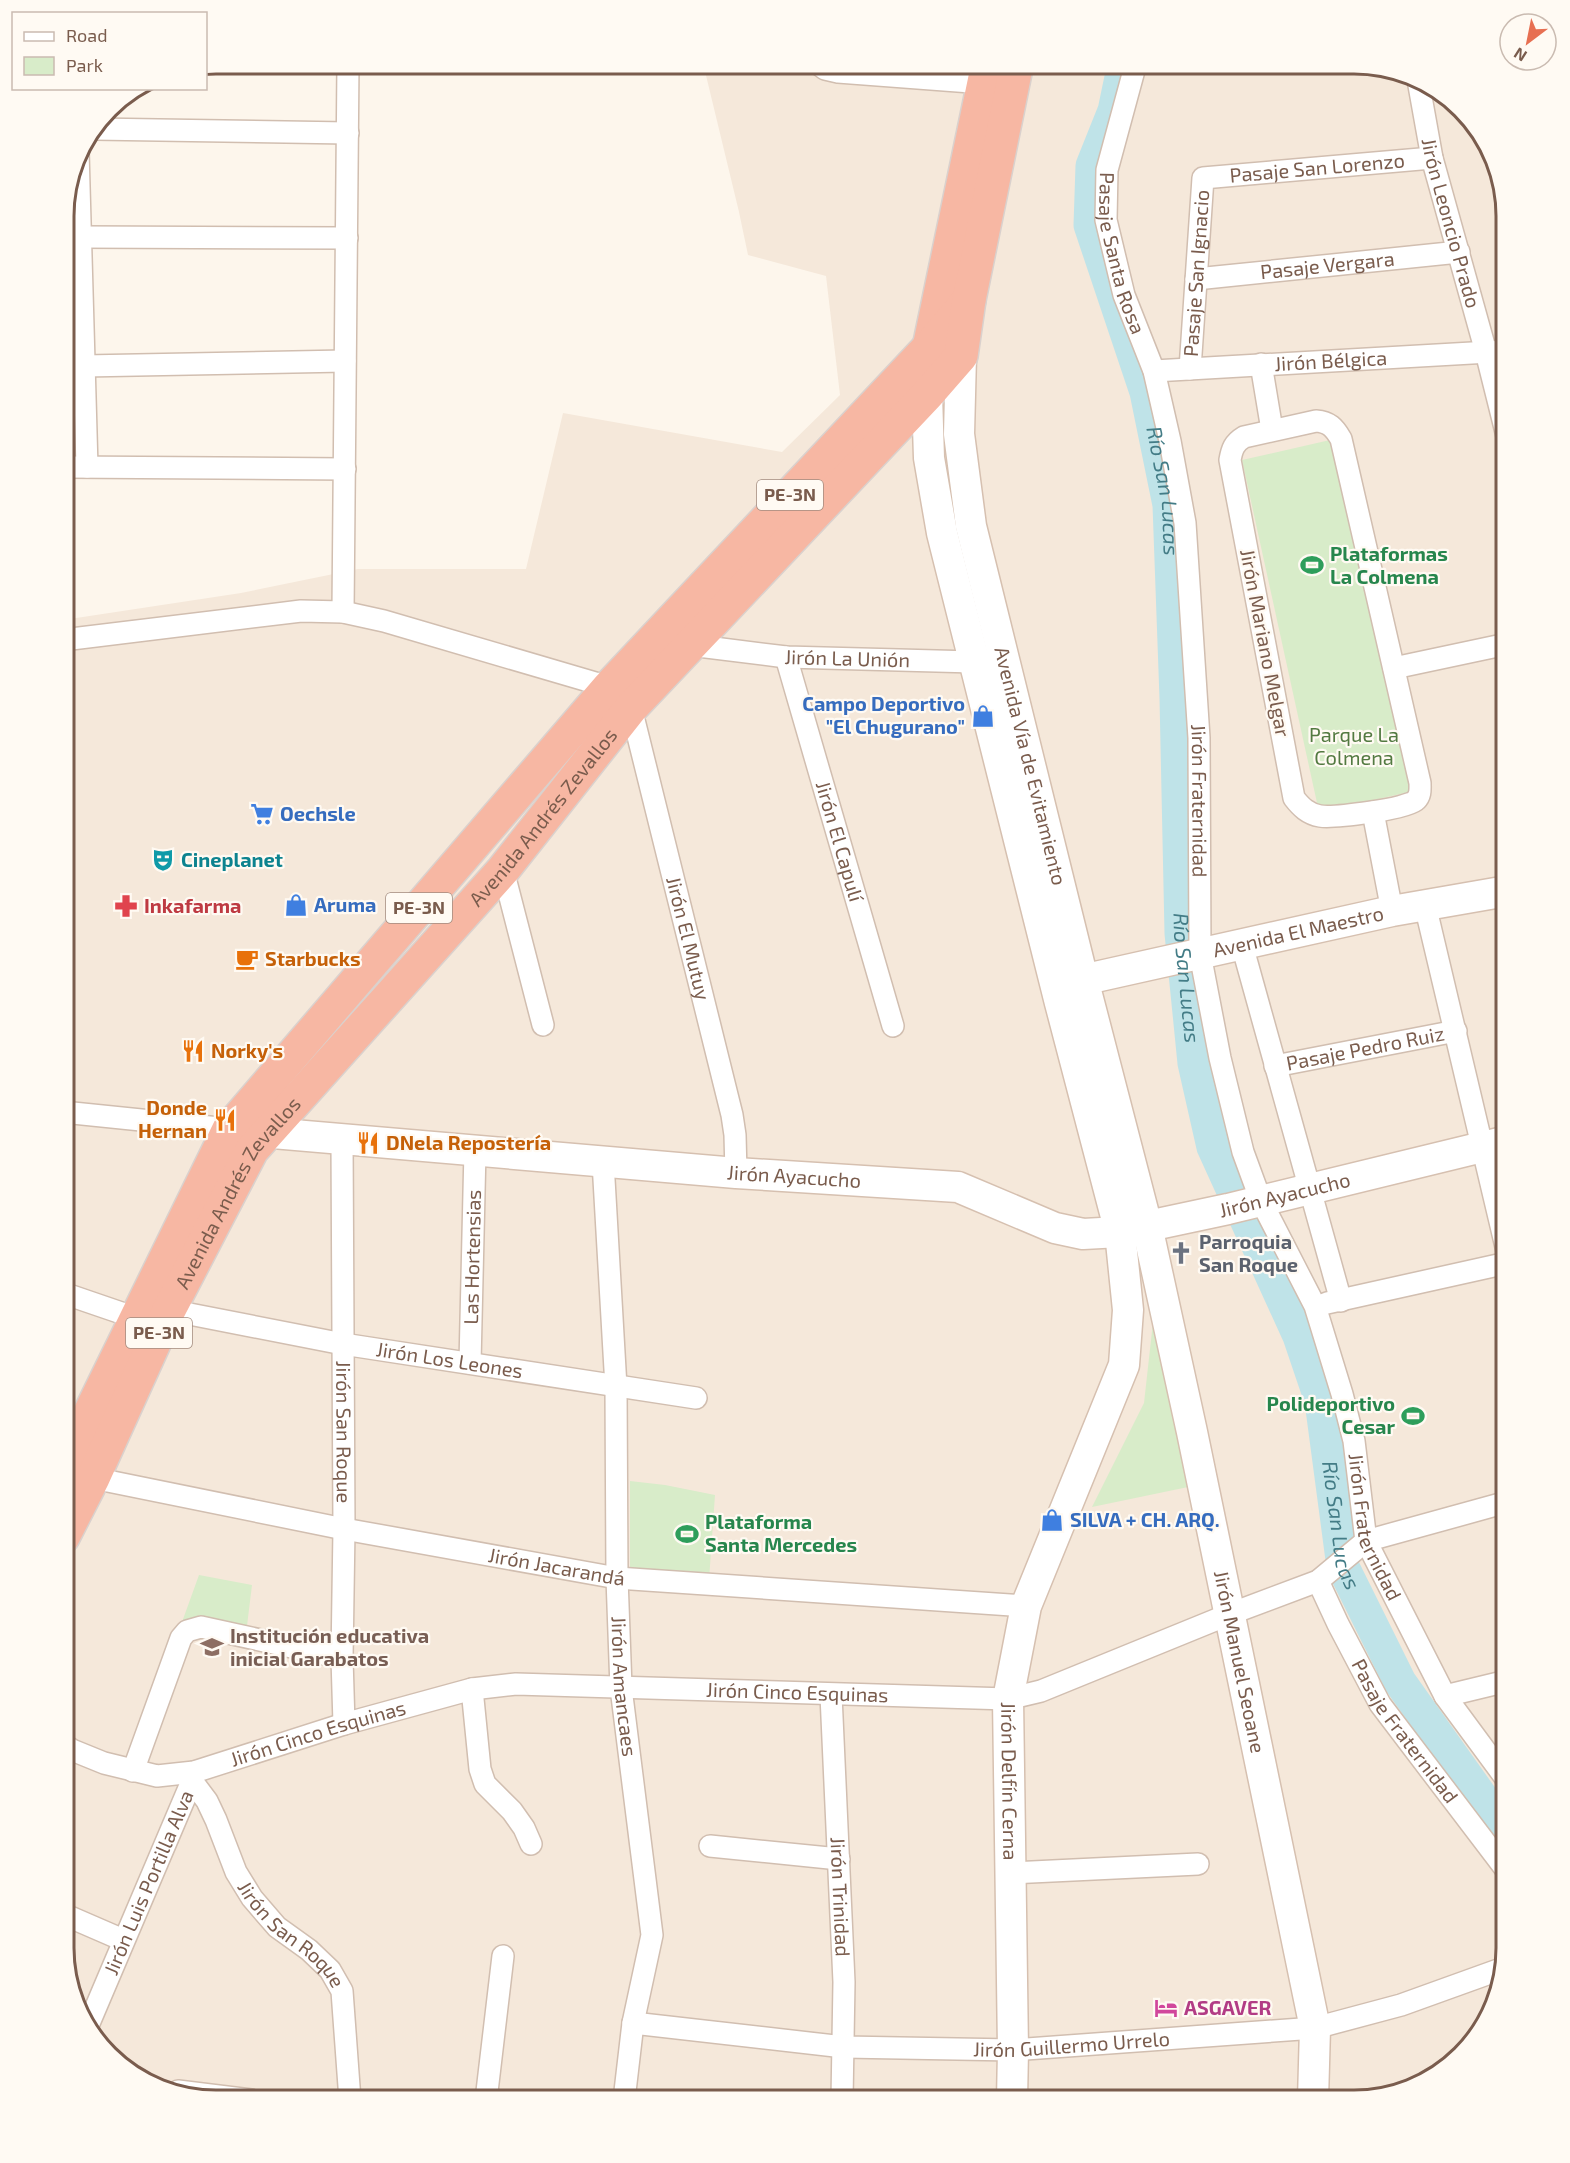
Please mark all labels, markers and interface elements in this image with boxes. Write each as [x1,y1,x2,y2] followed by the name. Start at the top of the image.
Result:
[12,12,207,90] legend
[1498,12,1558,72] north arrow
[66,24,107,46] text: Road
[1510,44,1530,66] text: N
[66,54,103,76] text: Park
[1418,136,1486,311] street label: Jirón Leoncio Prado
[1228,147,1406,187] street label: Pasaje San Lorenzo
[1095,172,1151,337] street label: Pasaje Santa Rosa
[1178,189,1213,358] street label: Pasaje San Ignacio
[1259,246,1395,283] street label: Pasaje Vergara
[1274,345,1388,375] street label: Jirón Bélgica
[1142,424,1185,556] water label: Río San Lucas
[757,480,823,510] road number: PE-3N
[1330,541,1448,588] place label: Plataformas La Colmena
[1236,547,1296,739] street label: Jirón Mariano Melgar
[1299,552,1325,578] sports icon: Plataformas La Colmena
[784,644,910,671] street label: Jirón La Unión
[990,644,1072,887] street label: Avenida Vía de Evitamiento
[802,691,965,738] place label: Campo Deportivo "El Chugurano"
[970,703,996,729] shop icon: Campo Deportivo "El Chugurano"
[1309,722,1399,769] park label: Parque La Colmena
[463,723,621,911] street label: Avenida Andrés Zevallos
[1187,723,1213,877] street label: Jirón Fraternidad
[812,778,870,905] street label: Jirón El Capulí
[249,801,275,827] supermarket icon: Oechsle
[280,801,356,825] place label: Oechsle
[150,847,176,873] theatre icon: Cineplanet
[181,847,283,871] place label: Cineplanet
[662,874,716,1003] street label: Jirón El Mutuy
[283,892,309,918] shop icon: Aruma
[314,892,376,916] place label: Aruma
[113,893,139,919] pharmacy icon: Inkafarma
[144,893,241,917] place label: Inkafarma
[386,893,452,923] road number: PE-3N
[1210,900,1386,962] street label: Avenida El Maestro
[1170,912,1206,1044] water label: Río San Lucas
[234,946,260,972] cafe icon: Starbucks
[265,946,361,970] place label: Starbucks
[1284,1021,1446,1075] street label: Pasaje Pedro Ruiz
[180,1038,206,1064] restaurant icon: Norky's
[211,1038,283,1063] place label: Norky's
[169,1091,305,1292] street label: Avenida Andrés Zevallos
[138,1095,207,1142] place label: Donde Hernan
[212,1107,238,1133] restaurant icon: Donde Hernan
[355,1130,381,1156] restaurant icon: DNela Repostería
[386,1130,551,1154] place label: DNela Repostería
[726,1159,862,1192] street label: Jirón Ayacucho
[1217,1167,1352,1222] street label: Jirón Ayacucho
[458,1189,485,1325] street label: Las Hortensias
[1199,1229,1298,1276] place label: Parroquia San Roque
[1168,1240,1194,1266] church icon: Parroquia San Roque
[126,1318,192,1348] road number: PE-3N
[375,1336,525,1382] street label: Jirón Los Leones
[332,1361,357,1503] street label: Jirón San Roque
[1267,1391,1395,1438] place label: Polideportivo Cesar
[1400,1403,1426,1429] sports icon: Polideportivo Cesar
[1345,1452,1407,1604] street label: Jirón Fraternidad
[1318,1459,1366,1593] water label: Río San Lucas
[1039,1507,1065,1533] shop icon: SILVA + CH. ARQ.
[1070,1507,1220,1532] place label: SILVA + CH. ARQ.
[705,1509,857,1556] place label: Plataforma Santa Mercedes
[674,1521,700,1547] sports icon: Plataforma Santa Mercedes
[486,1542,626,1589] street label: Jirón Jacarandá
[1210,1568,1271,1755] street label: Jirón Manuel Seoane
[607,1616,642,1758] street label: Jirón Amancaes
[230,1623,429,1670] place label: Institución educativa inicial Garabatos
[199,1634,225,1660] school or university icon: Institución educativa inicial Garabatos
[1347,1655,1464,1807] street label: Pasaje Fraternidad
[706,1677,889,1706] street label: Jirón Cinco Esquinas
[227,1695,408,1771] street label: Jirón Cinco Esquinas
[997,1702,1023,1860] street label: Jirón Delfín Cerna
[98,1786,198,1978] street label: Jirón Luis Portilla Alva
[826,1836,856,1957] street label: Jirón Trinidad
[233,1876,350,1991] street label: Jirón San Roque
[1153,1995,1179,2021] hotel icon: ASGAVER
[1184,1995,1271,2019] place label: ASGAVER
[973,2026,1171,2061] street label: Jirón Guillermo Urrelo

